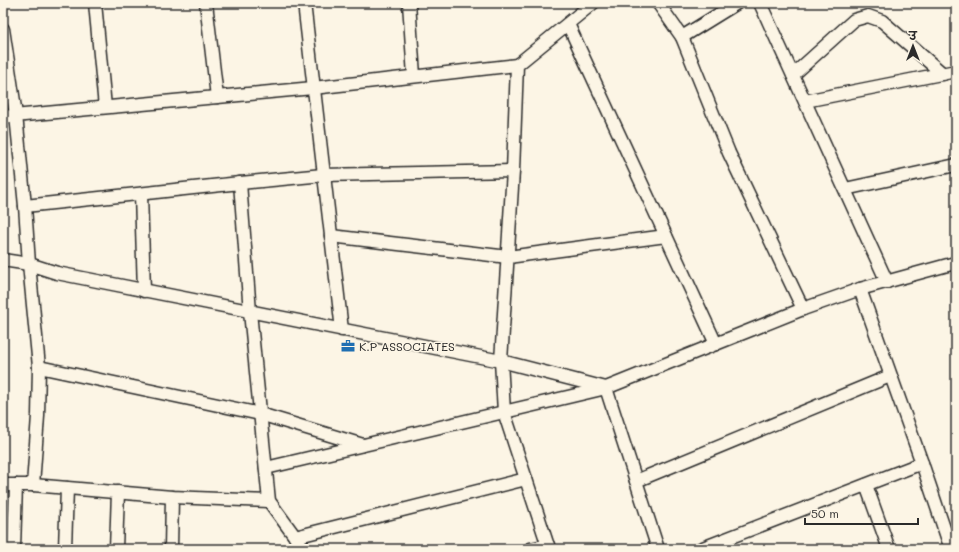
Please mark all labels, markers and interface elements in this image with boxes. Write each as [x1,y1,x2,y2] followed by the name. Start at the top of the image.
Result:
[893,26,933,66] north arrow
[908,28,918,43] text: उ
[340,338,356,354] office icon: K.P ASSOCIATES
[359,338,455,354] place label: K.P ASSOCIATES
[805,500,918,526] scale bar
[811,505,839,521] text: 50 m

